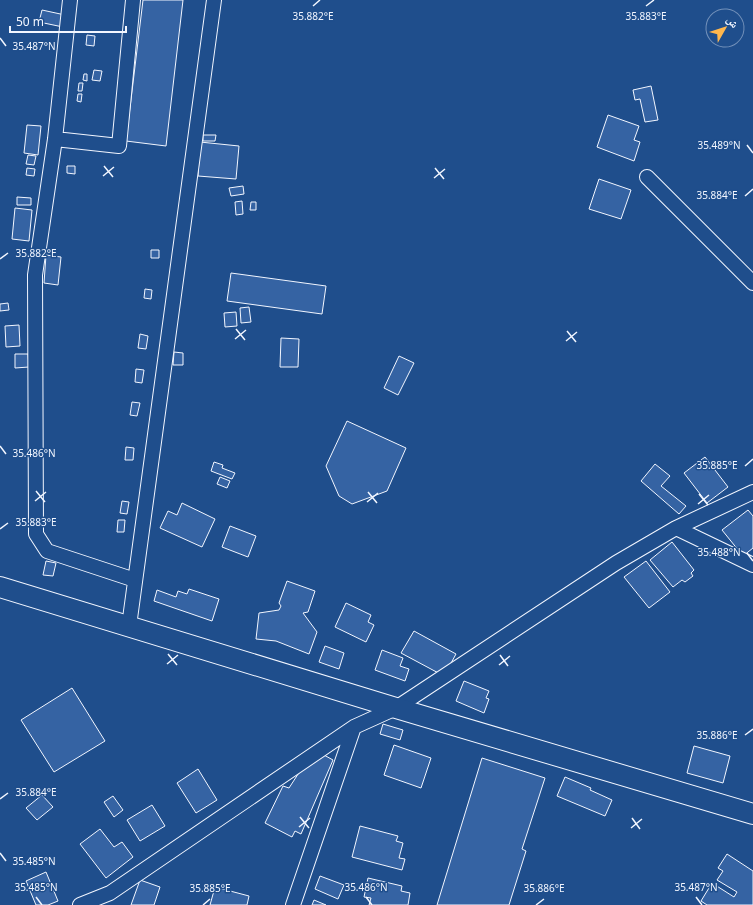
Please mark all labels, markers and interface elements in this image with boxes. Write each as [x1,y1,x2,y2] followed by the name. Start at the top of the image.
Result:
[10,8,126,34] scale bar
[705,8,745,48] north arrow
[292,9,334,23] text: 35.882°E
[625,9,667,23] text: 35.883°E
[723,12,743,32] text: ش
[16,13,44,30] text: 50 m
[12,39,56,53] text: 35.487°N
[697,138,741,152] text: 35.489°N
[696,188,738,202] text: 35.884°E
[15,246,57,260] text: 35.882°E
[12,446,56,460] text: 35.486°N
[696,458,738,472] text: 35.885°E
[15,515,57,529] text: 35.883°E
[697,545,741,559] text: 35.488°N
[696,728,738,742] text: 35.886°E
[15,785,57,799] text: 35.884°E
[12,854,56,868] text: 35.485°N
[14,880,58,894] text: 35.485°N
[344,880,388,894] text: 35.486°N
[674,880,718,894] text: 35.487°N
[189,881,231,895] text: 35.885°E
[523,881,565,895] text: 35.886°E

